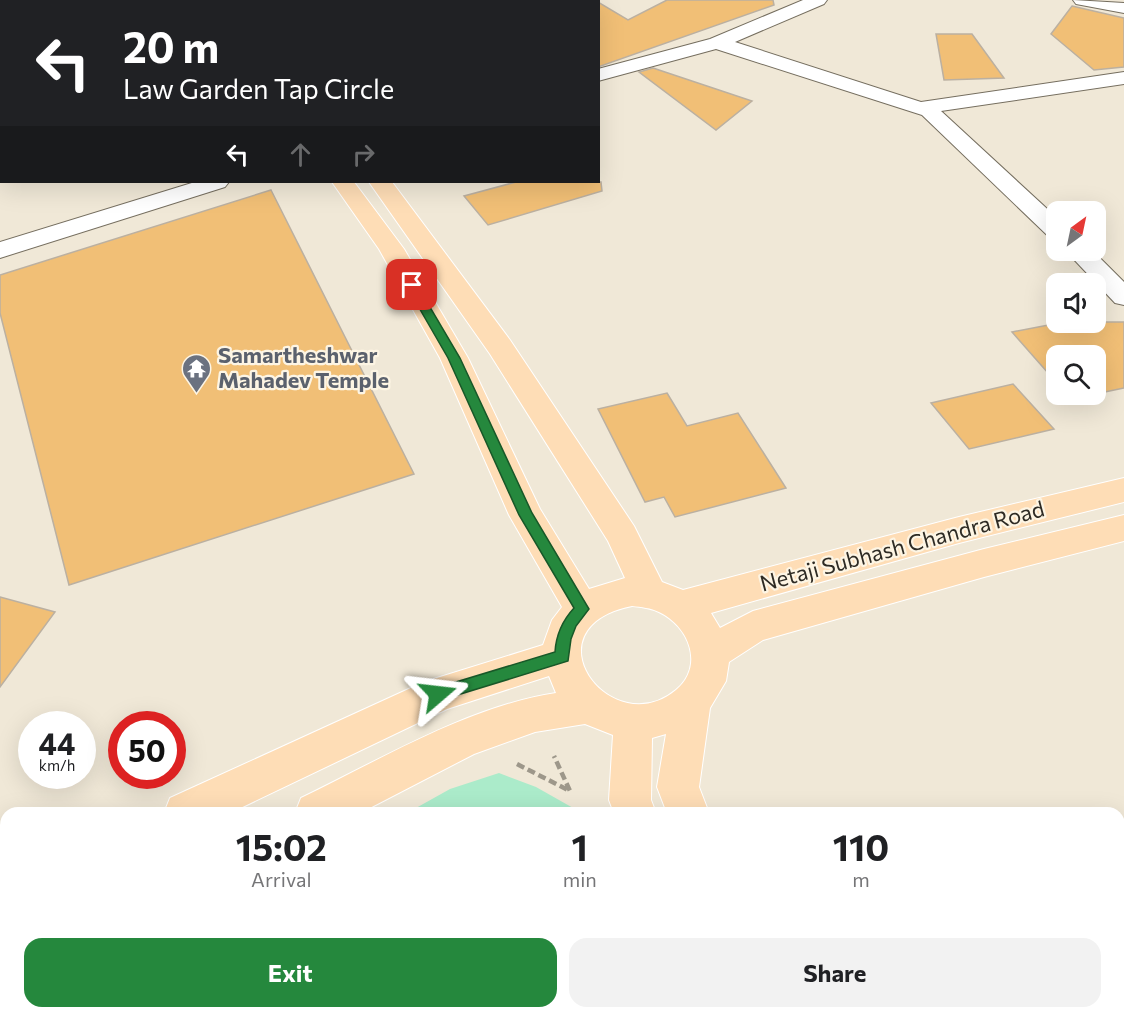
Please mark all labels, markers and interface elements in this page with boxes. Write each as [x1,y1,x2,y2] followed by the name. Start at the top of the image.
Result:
[123,20,219,72] text: 20 m
[24,24,102,102] icon: left
[123,72,394,105] text: Law Garden Tap Circle
[221,138,254,171] icon: left
[284,138,317,171] icon: ahead
[347,138,380,171] icon: right
[1046,201,1106,261] north arrow
[1046,201,1106,405] map controls
[386,259,437,310] pin
[395,268,428,301] icon: arrive
[1046,273,1106,333] button: sound
[218,341,389,393] place label: Samartheshwar Mahadev Temple
[1046,345,1106,405] button: search
[181,352,213,394] temple icon: Samartheshwar Mahadev Temple
[757,495,1047,597] street label: Netaji Subhash Chandra Road
[406,662,470,726] position arrow
[108,711,186,789] speed limit sign: 50
[39,724,75,761] text: 44
[39,756,75,774] text: km/h
[236,824,327,868] text: 15:02
[572,824,588,868] text: 1
[833,824,889,868] text: 110
[251,867,312,891] text: Arrival
[563,867,597,891] text: min
[852,867,870,891] text: m
[24,938,557,1007] button: Exit
[569,938,1101,1007] button: Share

